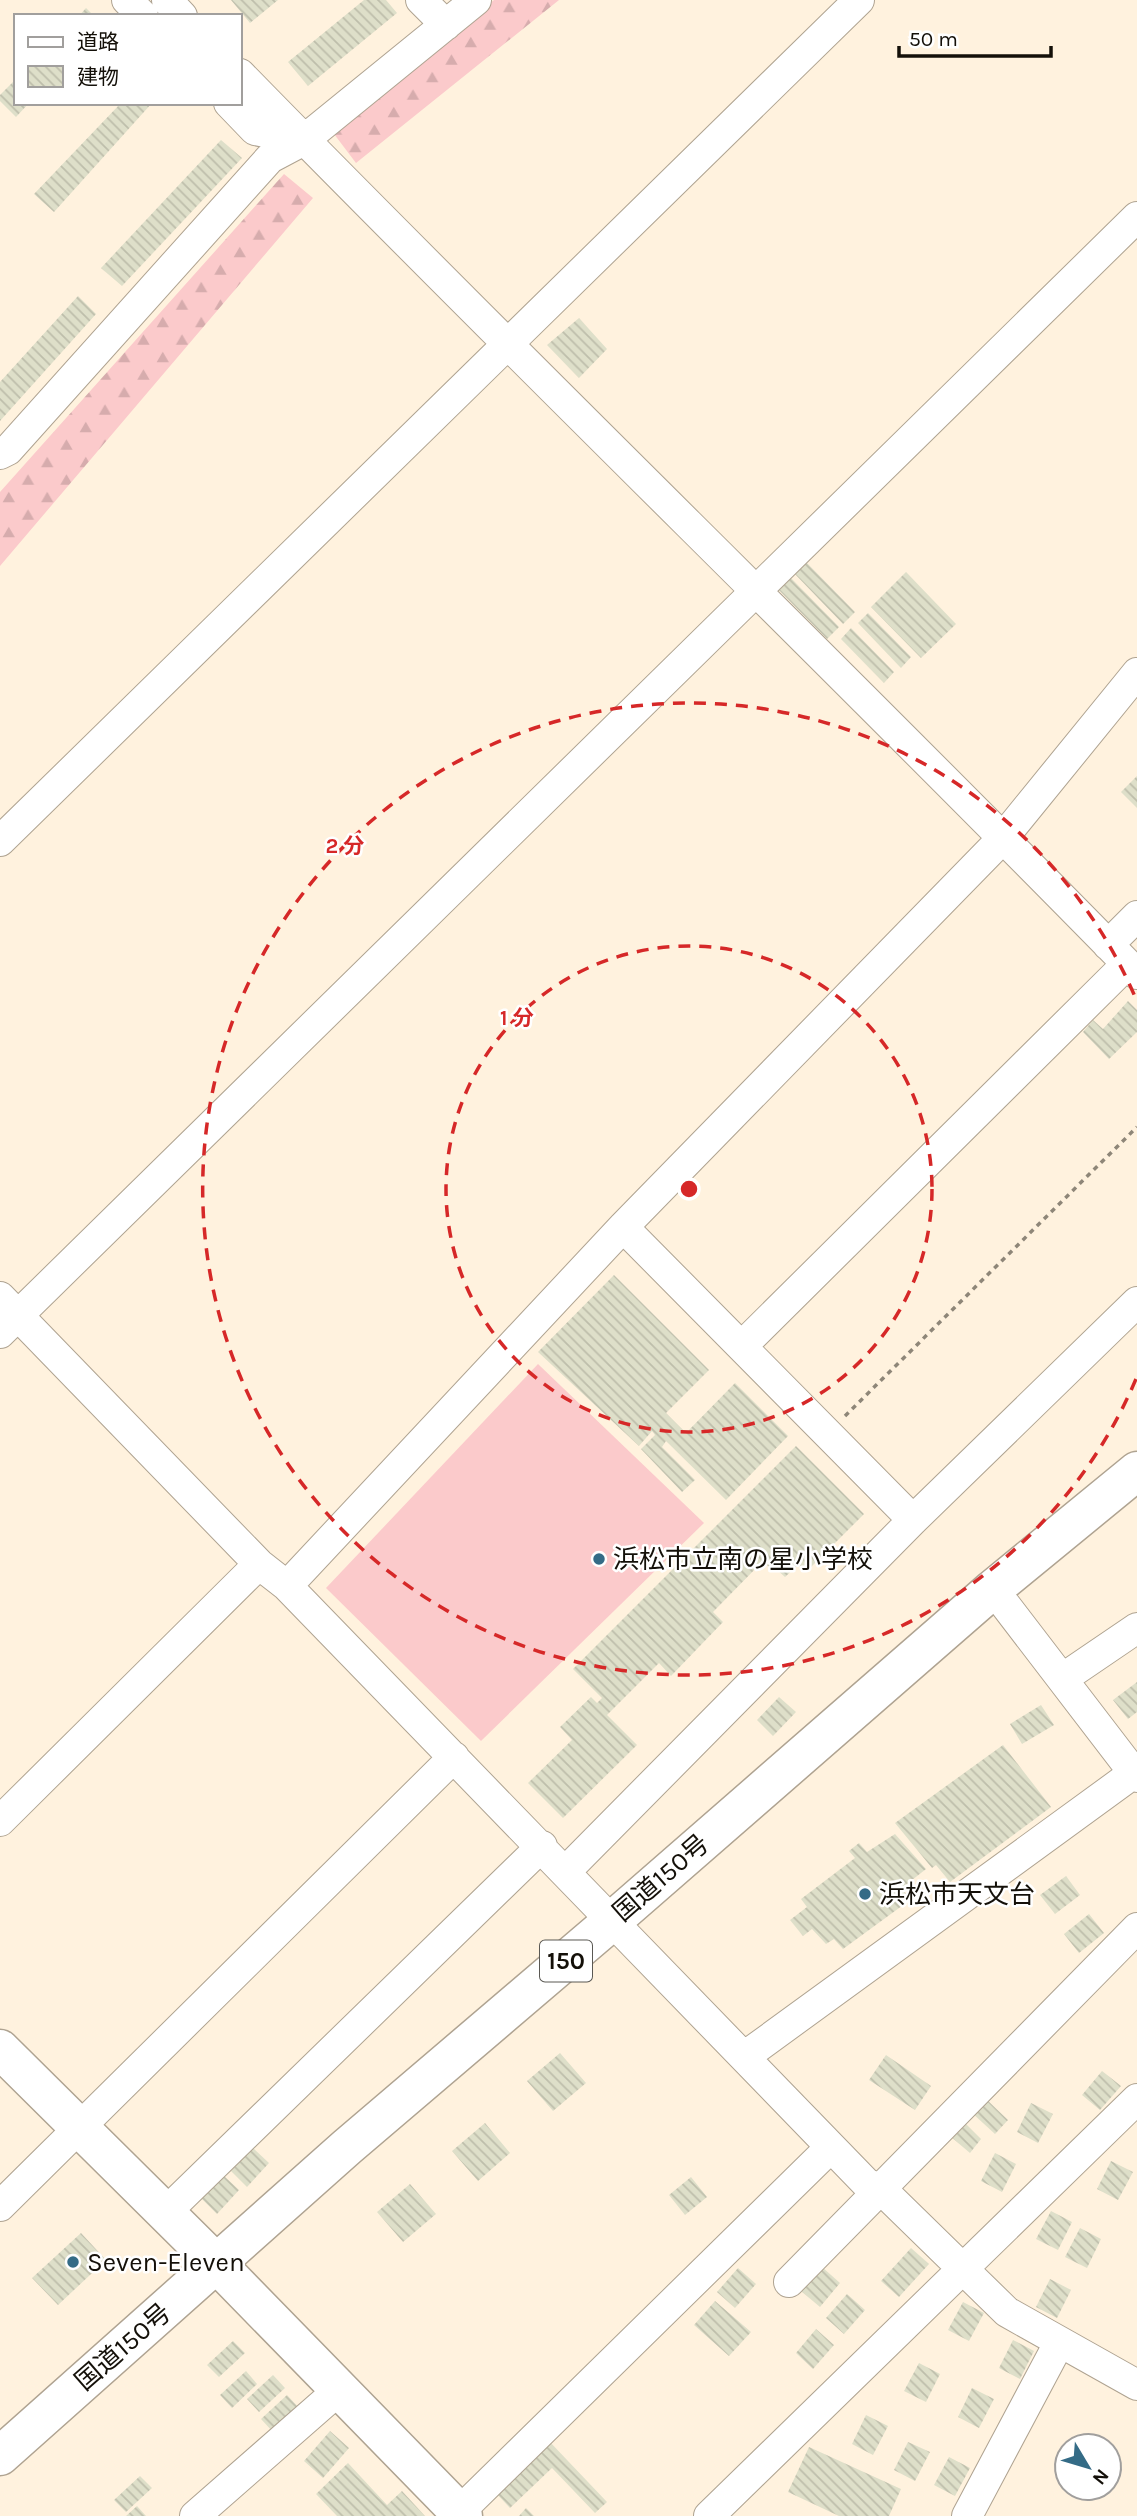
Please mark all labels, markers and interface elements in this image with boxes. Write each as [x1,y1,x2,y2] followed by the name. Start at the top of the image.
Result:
[14,14,242,105] legend
[899,14,1051,58] scale bar
[909,27,958,51] text: 50 m
[77,30,119,54] text: 道路
[77,65,119,89] text: 建物
[325,834,365,858] text: 2 分
[500,1006,534,1030] text: 1 分
[677,1177,701,1201] centre of rings
[613,1544,873,1575] place label: 浜松市立南の星小学校
[591,1551,607,1567] marker: 浜松市立南の星小学校
[607,1828,715,1928] street label: 国道150号
[879,1879,1035,1910] place label: 浜松市天文台
[857,1886,873,1902] marker: 浜松市天文台
[540,1940,592,1982] road number: 150
[87,2247,245,2278] place label: Seven-Eleven
[65,2254,81,2270] marker: Seven-Eleven
[69,2297,177,2397] street label: 国道150号
[1053,2432,1123,2502] north arrow
[1088,2465,1113,2489] text: N

